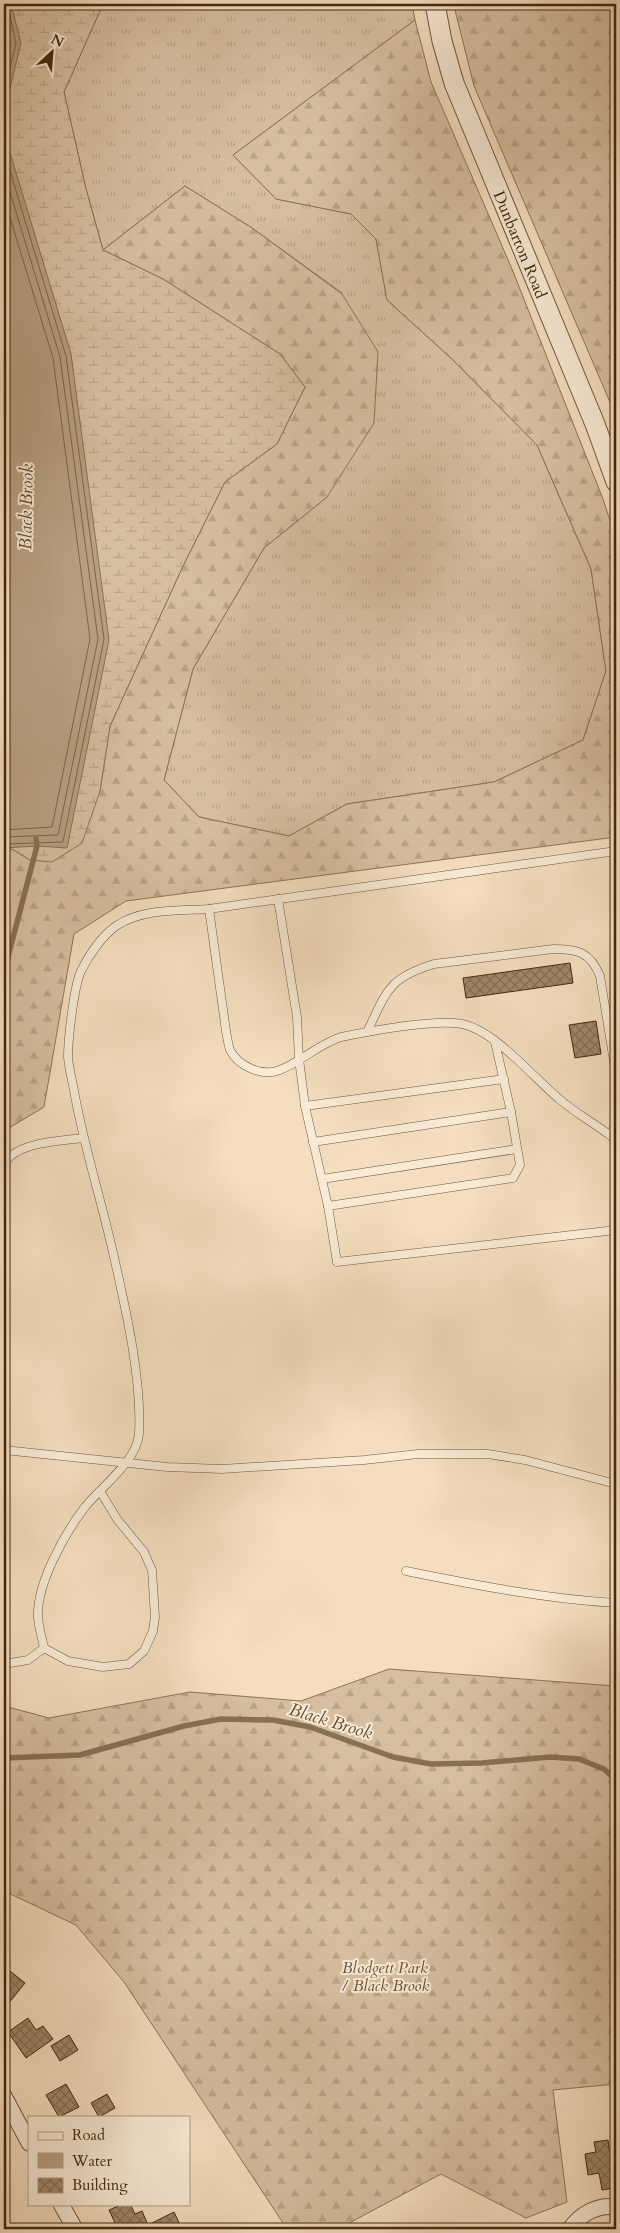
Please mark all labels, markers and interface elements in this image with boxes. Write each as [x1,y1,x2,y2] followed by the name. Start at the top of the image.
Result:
[28,28,78,78] north arrow
[48,30,67,52] text: N
[488,188,552,302] street label: Dunbarton Road
[13,464,40,550] water label: Black Brook
[286,1697,376,1746] water label: Black Brook
[341,1957,430,1997] park label: Blodgett Park / Black Brook
[28,2116,190,2206] legend
[72,2125,105,2145] text: Road
[71,2151,113,2171] text: Water
[72,2175,128,2195] text: Building

